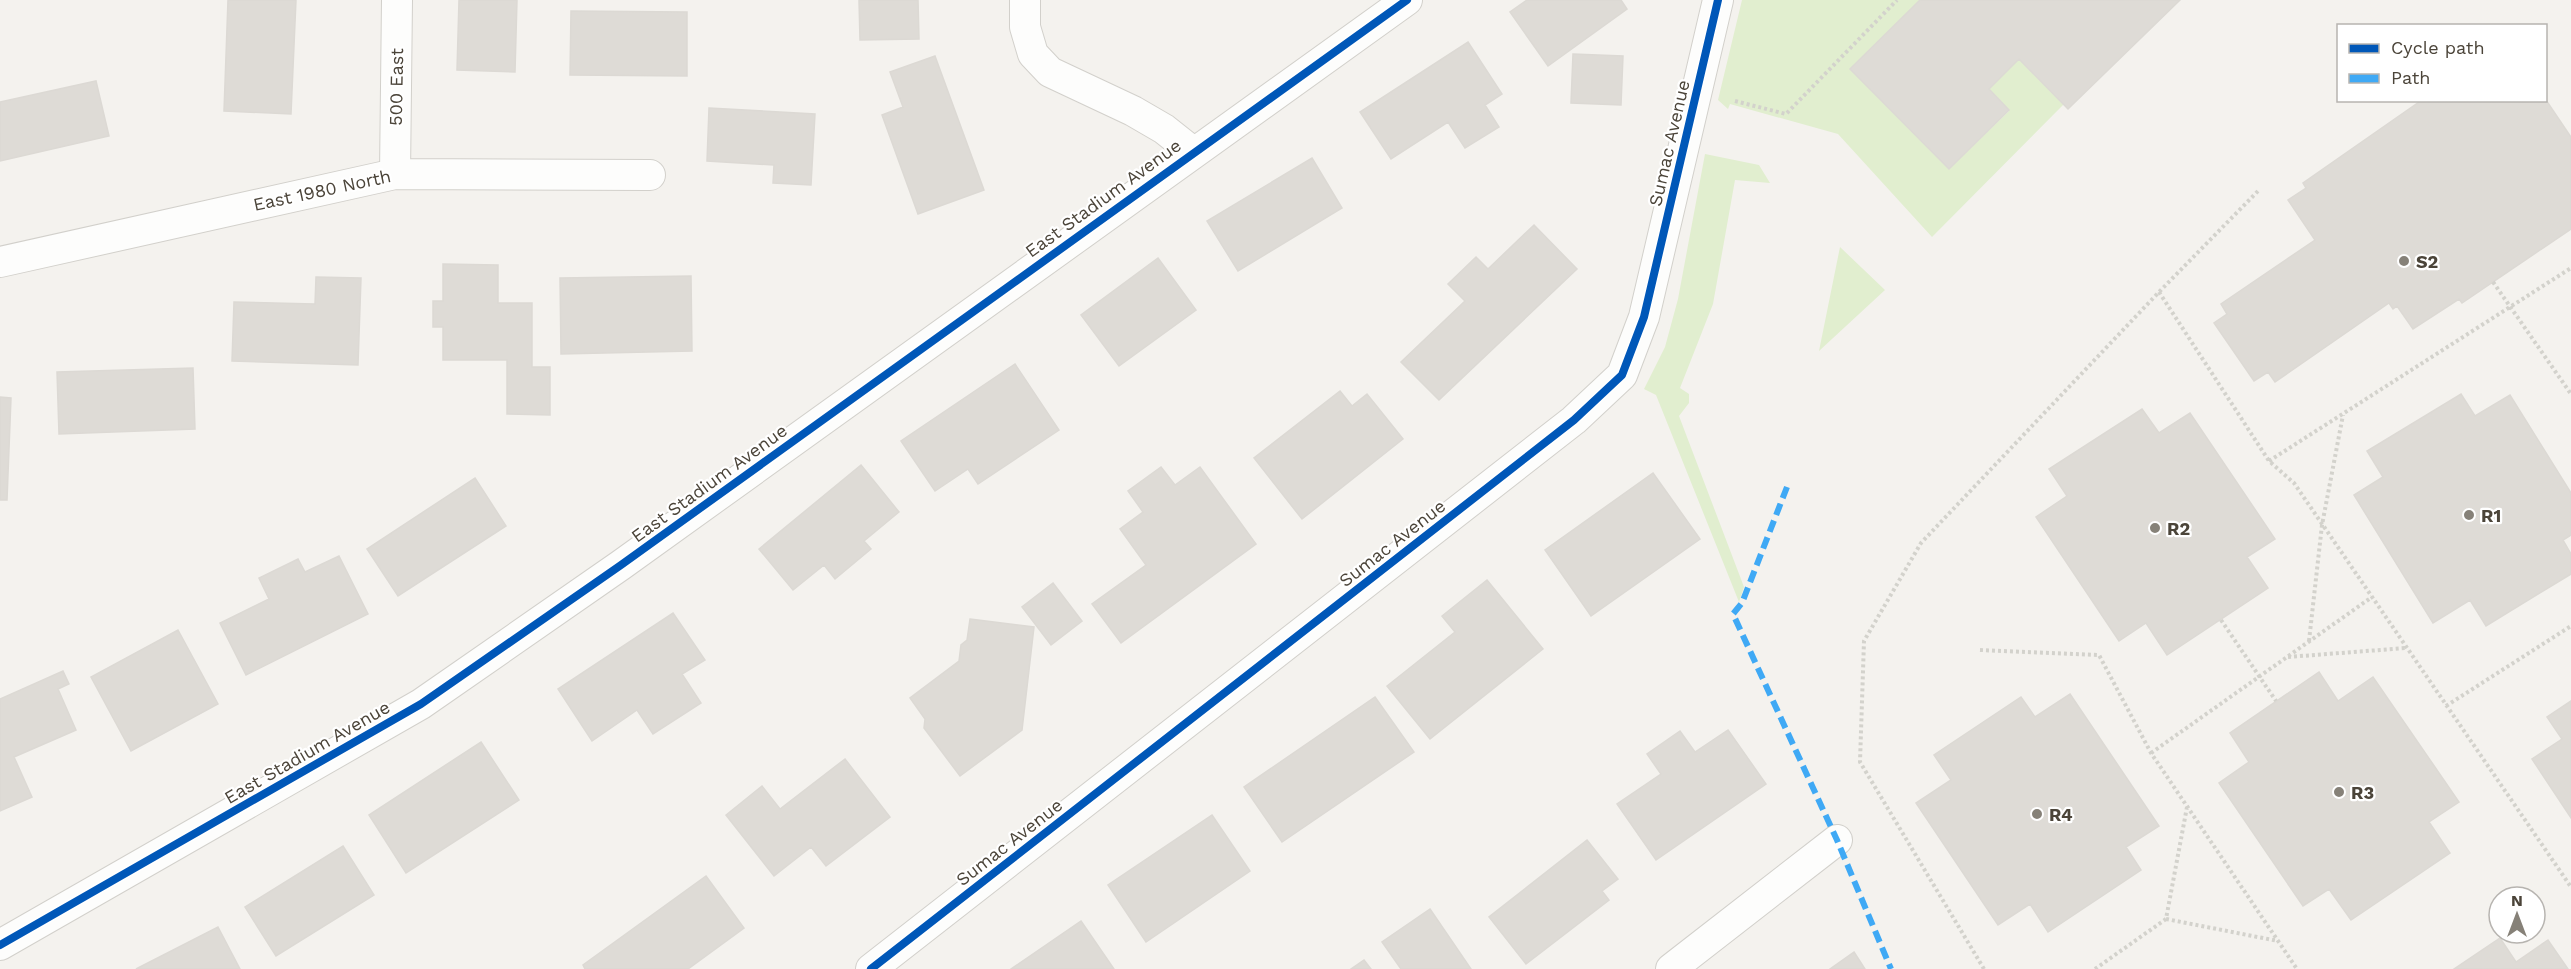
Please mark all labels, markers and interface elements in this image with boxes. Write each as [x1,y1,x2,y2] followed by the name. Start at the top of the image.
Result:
[2337,24,2547,102] legend
[2391,37,2485,58] text: Cycle path
[385,48,407,126] street label: 500 East
[2391,67,2431,88] text: Path
[1644,78,1694,208] street label: Sumac Avenue
[1021,134,1185,262] street label: East Stadium Avenue
[251,165,393,215] street label: East 1980 North
[2416,251,2438,272] place label: S2
[2397,254,2411,268] marker: S2
[627,419,791,547] street label: East Stadium Avenue
[1335,495,1449,591] street label: Sumac Avenue
[2481,505,2501,526] place label: R1
[2462,508,2476,522] marker: R1
[2167,518,2190,539] place label: R2
[2148,521,2162,535] marker: R2
[221,696,393,808] street label: East Stadium Avenue
[2351,782,2374,803] place label: R3
[2332,785,2346,799] marker: R3
[952,794,1066,890] street label: Sumac Avenue
[2049,804,2073,825] place label: R4
[2030,807,2044,821] marker: R4
[2487,885,2547,945] north arrow
[2511,891,2523,910] text: N

